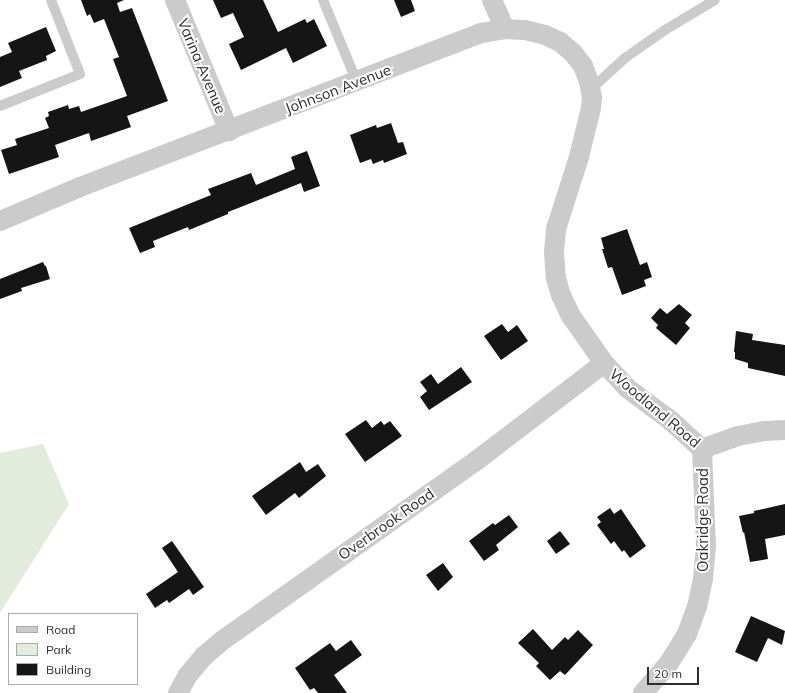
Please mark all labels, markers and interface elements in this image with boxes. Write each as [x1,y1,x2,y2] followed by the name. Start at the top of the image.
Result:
[174,16,230,116] street label: Varina Avenue
[282,61,394,117] street label: Johnson Avenue
[606,365,704,451] street label: Woodland Road
[694,468,712,572] street label: Oakridge Road
[335,484,437,564] street label: Overbrook Road
[8,613,138,685] legend
[46,622,75,637] text: Road
[46,642,71,657] text: Park
[649,659,701,685] scale bar
[46,662,91,677] text: Building
[654,666,682,681] text: 20 m

